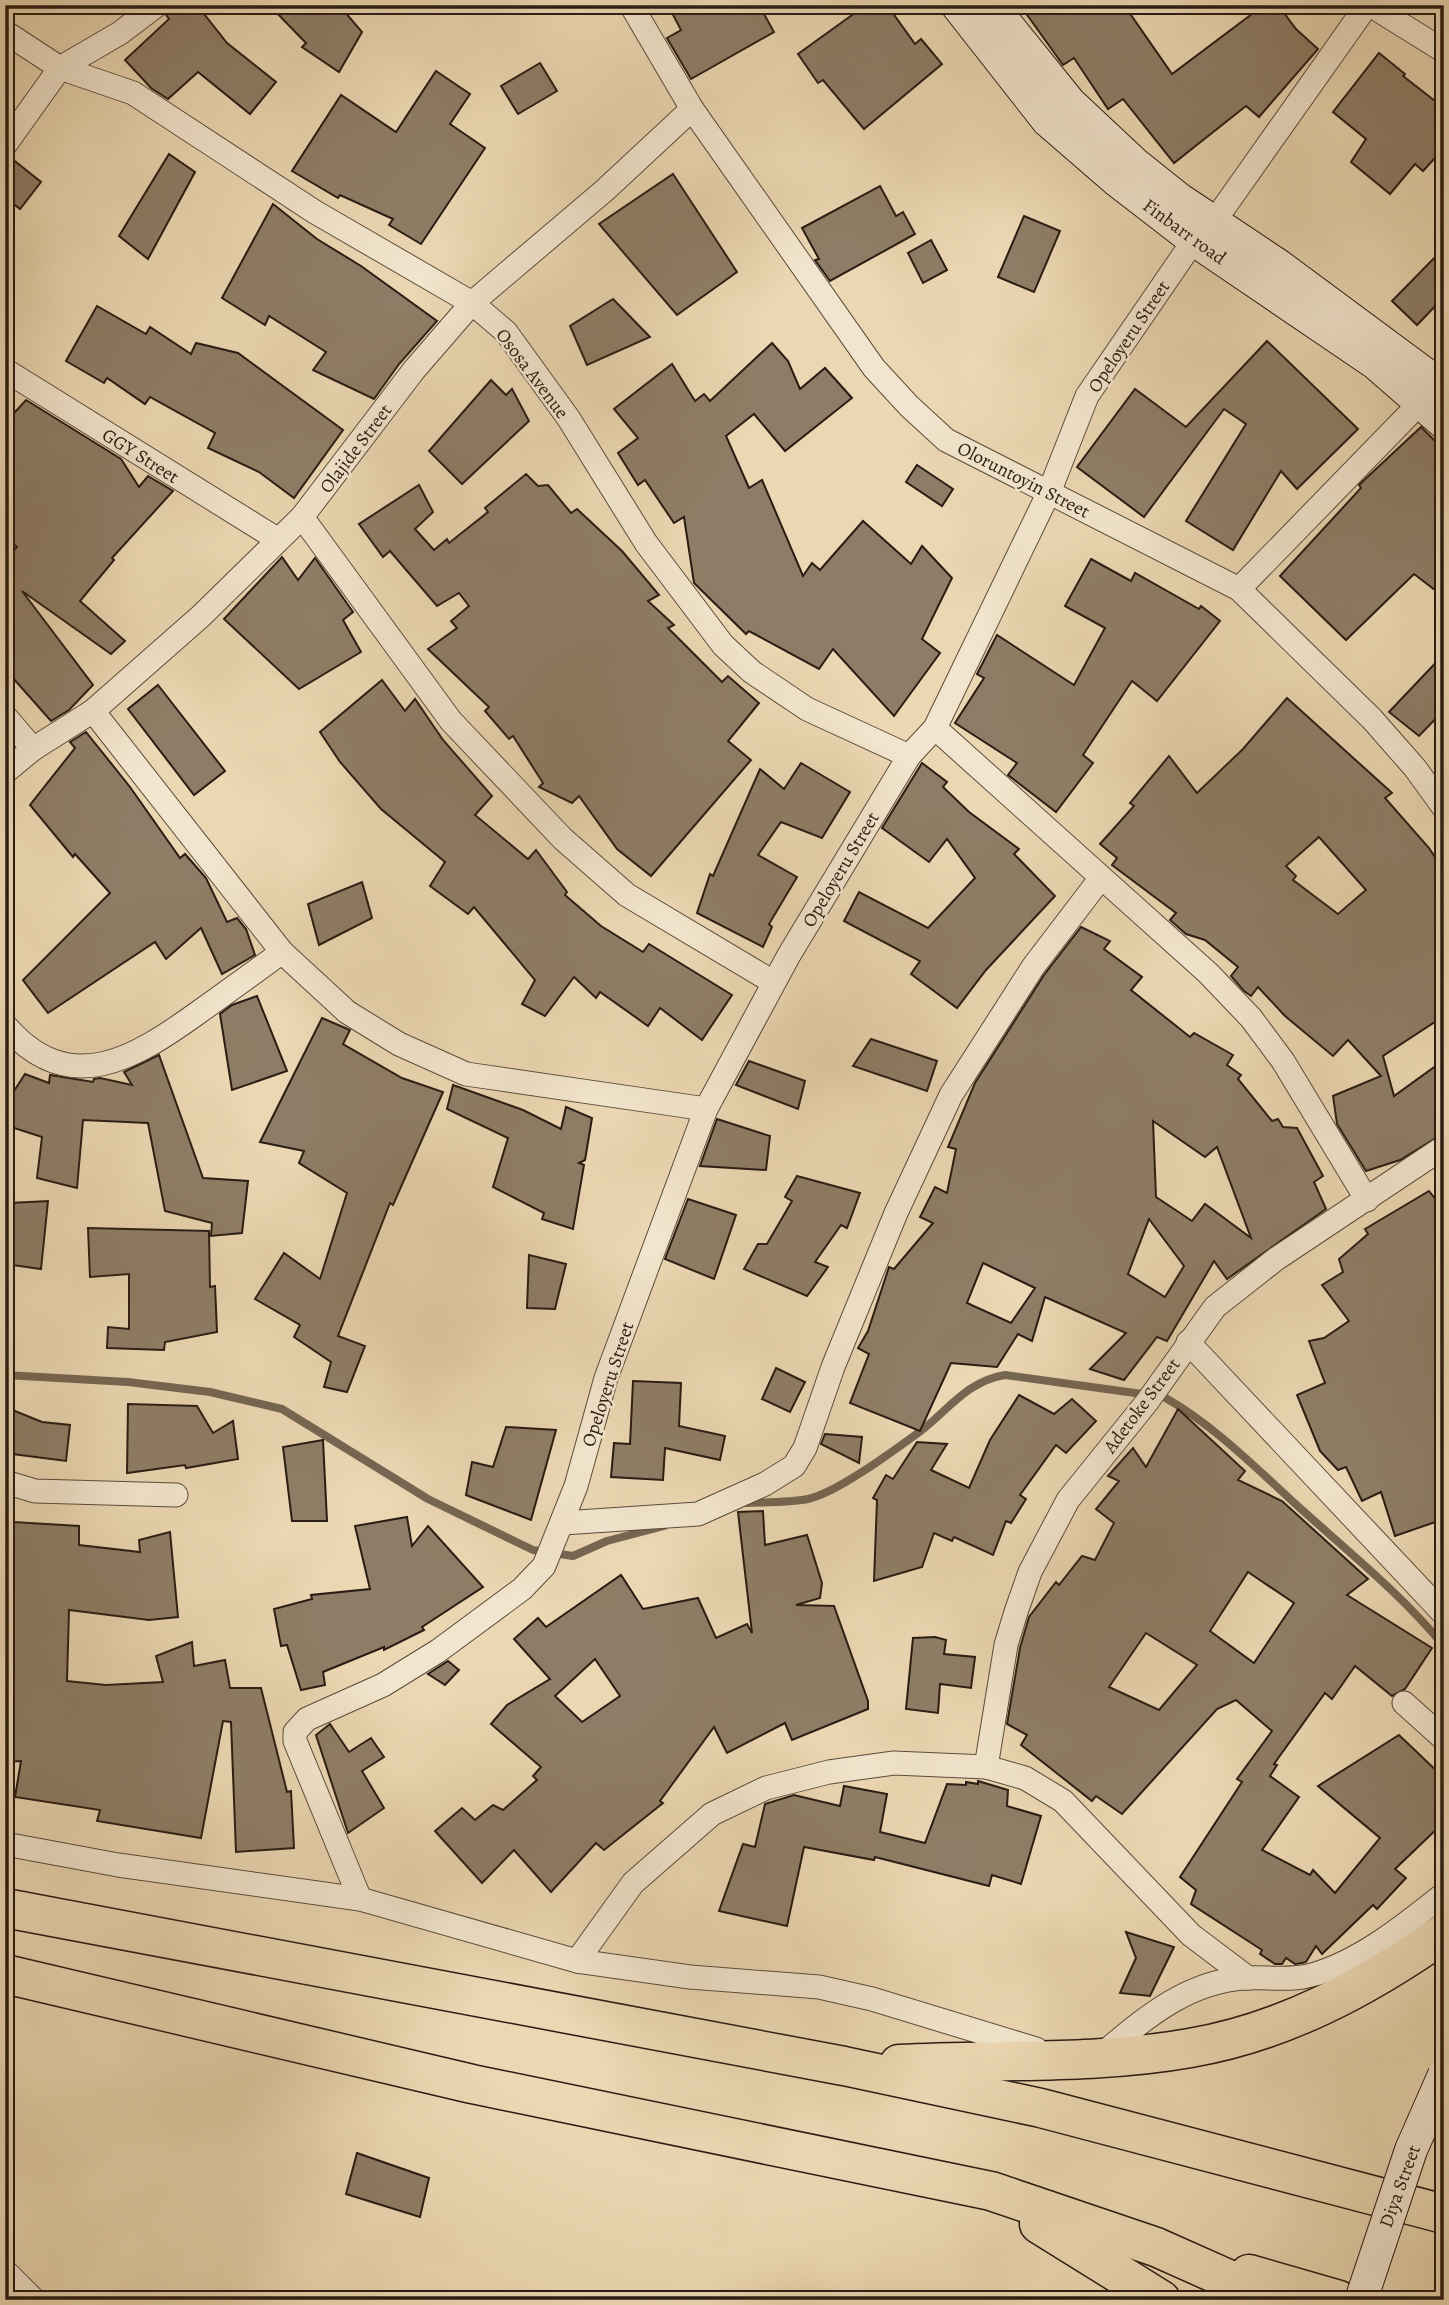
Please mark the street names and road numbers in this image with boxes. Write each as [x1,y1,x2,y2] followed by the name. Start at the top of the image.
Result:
[1137,193,1232,271] street label: Finbarr road
[1082,275,1176,398] street label: Opeloyeru Street
[490,323,575,424] street label: Ososa Avenue
[314,398,398,499] street label: Olajide Street
[97,422,184,490] street label: GGY Street
[953,435,1094,524] street label: Oloruntoyin Street
[796,807,886,932] street label: Opeloyeru Street
[575,1318,640,1450] street label: Opeloyeru Street
[1097,1353,1186,1459] street label: Adetoke Street
[1373,2141,1427,2231] street label: Diya Street

